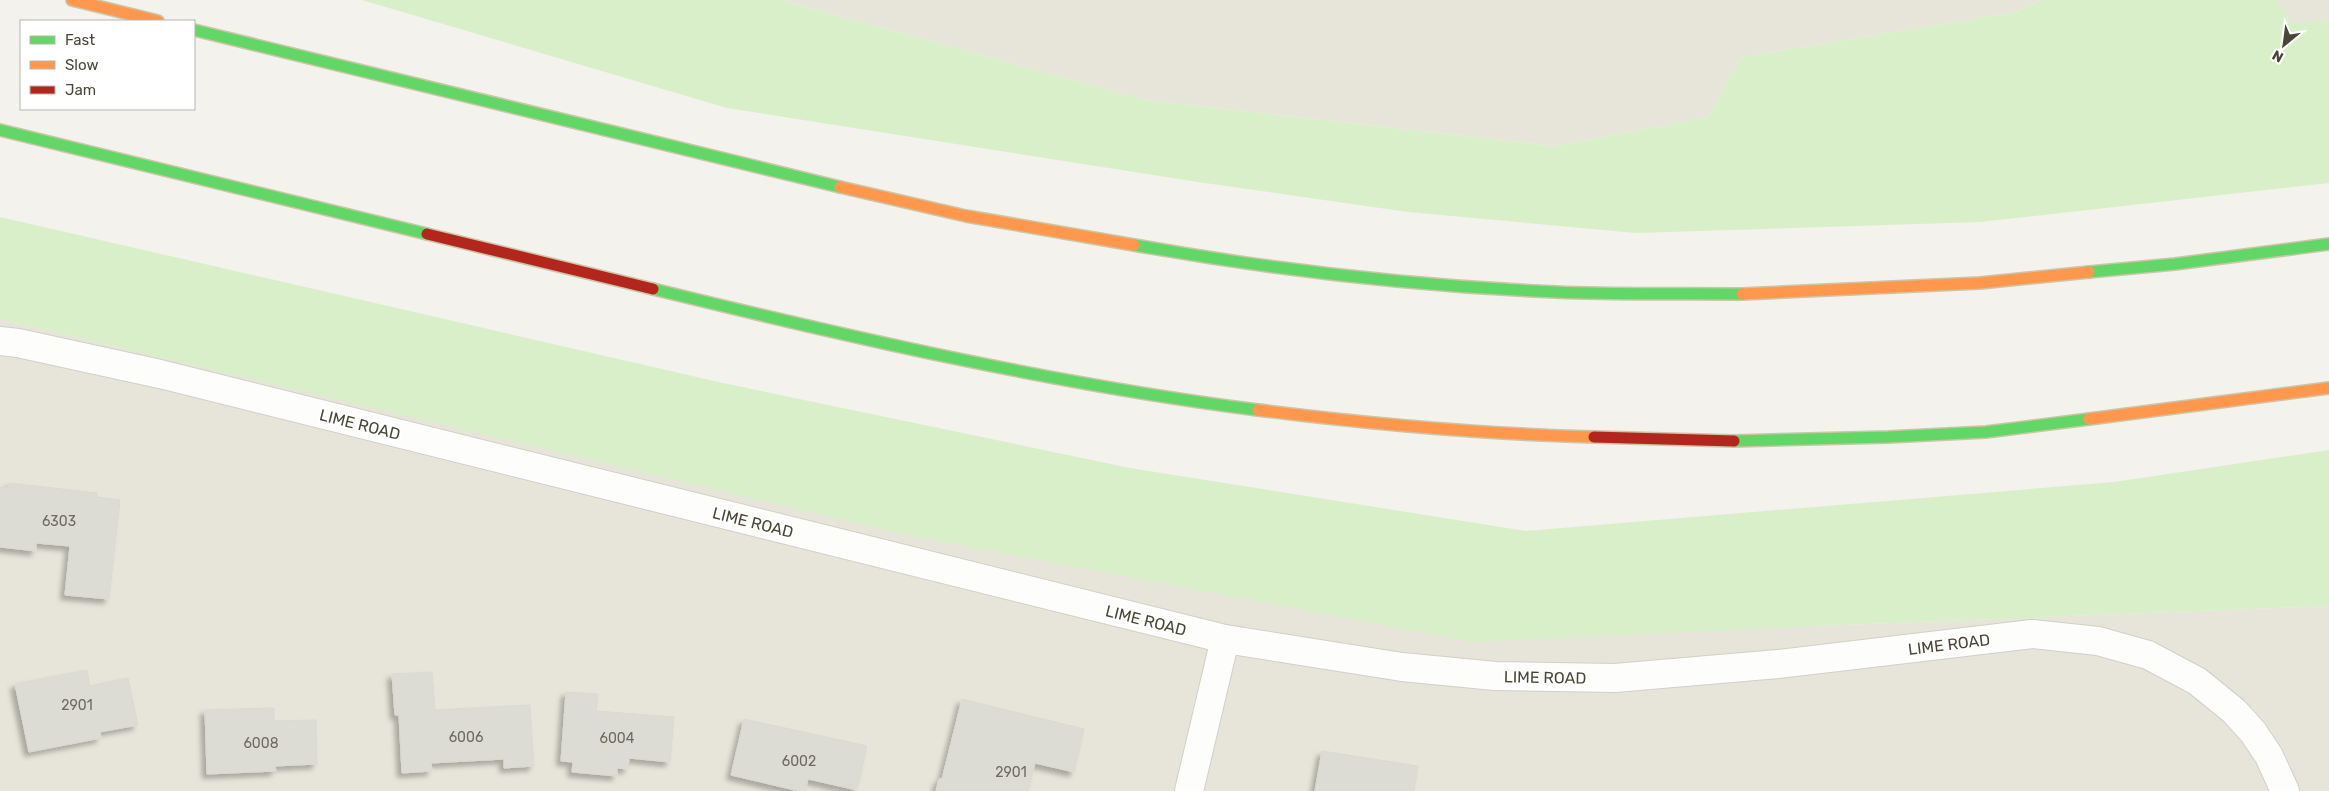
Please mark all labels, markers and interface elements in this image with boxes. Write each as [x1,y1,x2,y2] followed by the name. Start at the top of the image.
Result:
[20,20,195,110] legend
[2259,20,2309,70] north arrow
[65,31,95,49] text: Fast
[2269,46,2286,66] text: N
[65,56,98,74] text: Slow
[65,81,96,99] text: Jam
[318,405,402,444] street label: LIME ROAD
[711,503,795,542] street label: LIME ROAD
[42,513,76,530] house number: 6303
[1104,601,1188,640] street label: LIME ROAD
[1907,630,1991,659] street label: LIME ROAD
[1504,667,1586,688] street label: LIME ROAD
[61,697,93,714] house number: 2901
[449,729,483,746] house number: 6006
[600,730,635,747] house number: 6004
[243,735,279,752] house number: 6008
[782,753,816,770] house number: 6002
[995,764,1027,781] house number: 2901

